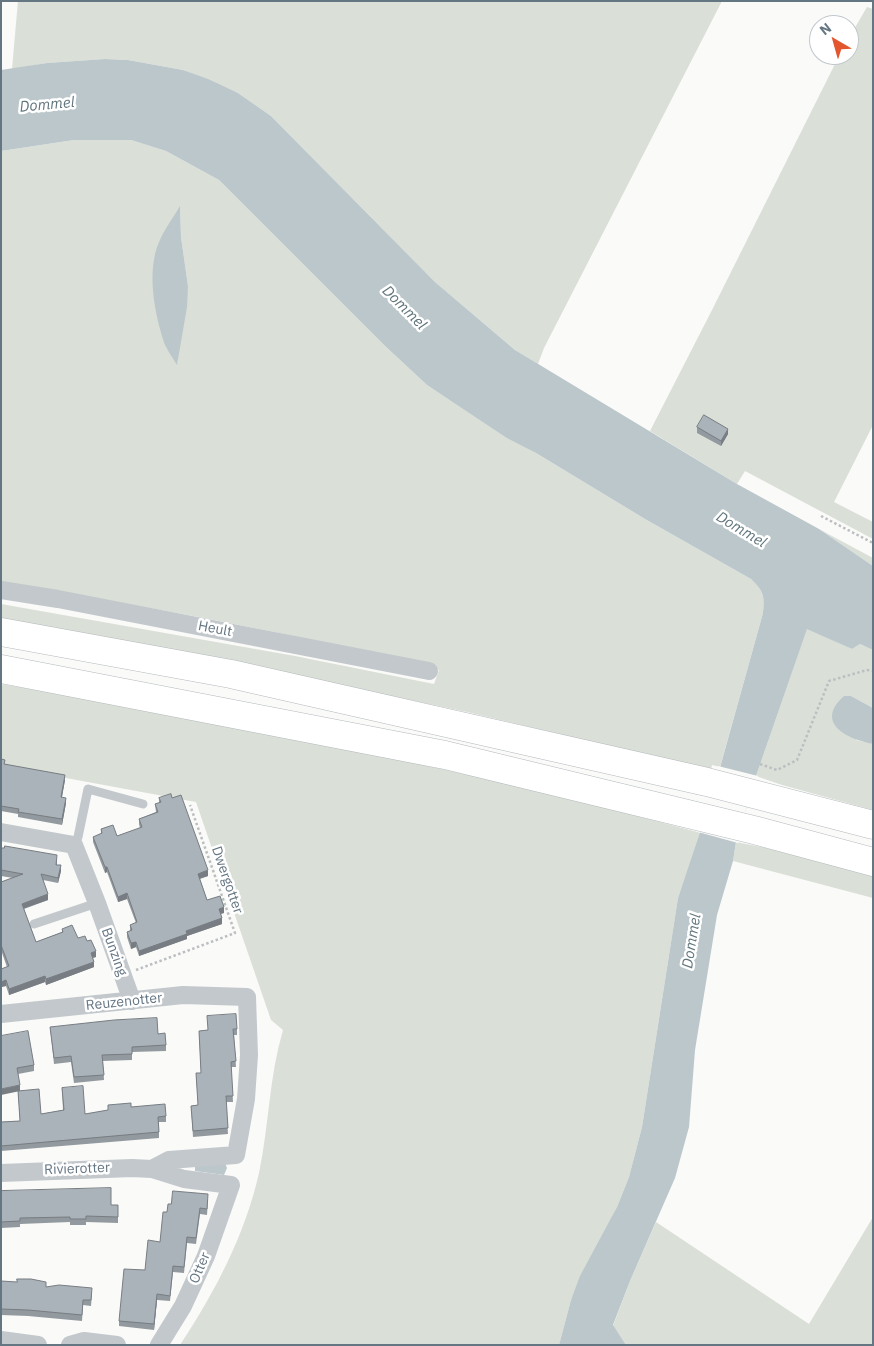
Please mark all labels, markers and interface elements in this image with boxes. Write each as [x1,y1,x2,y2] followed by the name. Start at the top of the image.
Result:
[809,15,859,65] north arrow
[816,19,835,39] text: N
[19,94,75,116] water label: Dommel
[378,282,430,334] water label: Dommel
[713,508,769,552] water label: Dommel
[197,617,233,641] street label: Heult
[208,844,246,916] street label: Dwergotter
[679,912,705,970] water label: Dommel
[97,925,131,979] street label: Bunzing
[85,990,163,1014] street label: Reuzenotter
[44,1159,110,1179] street label: Rivierotter
[186,1250,214,1286] street label: Otter

